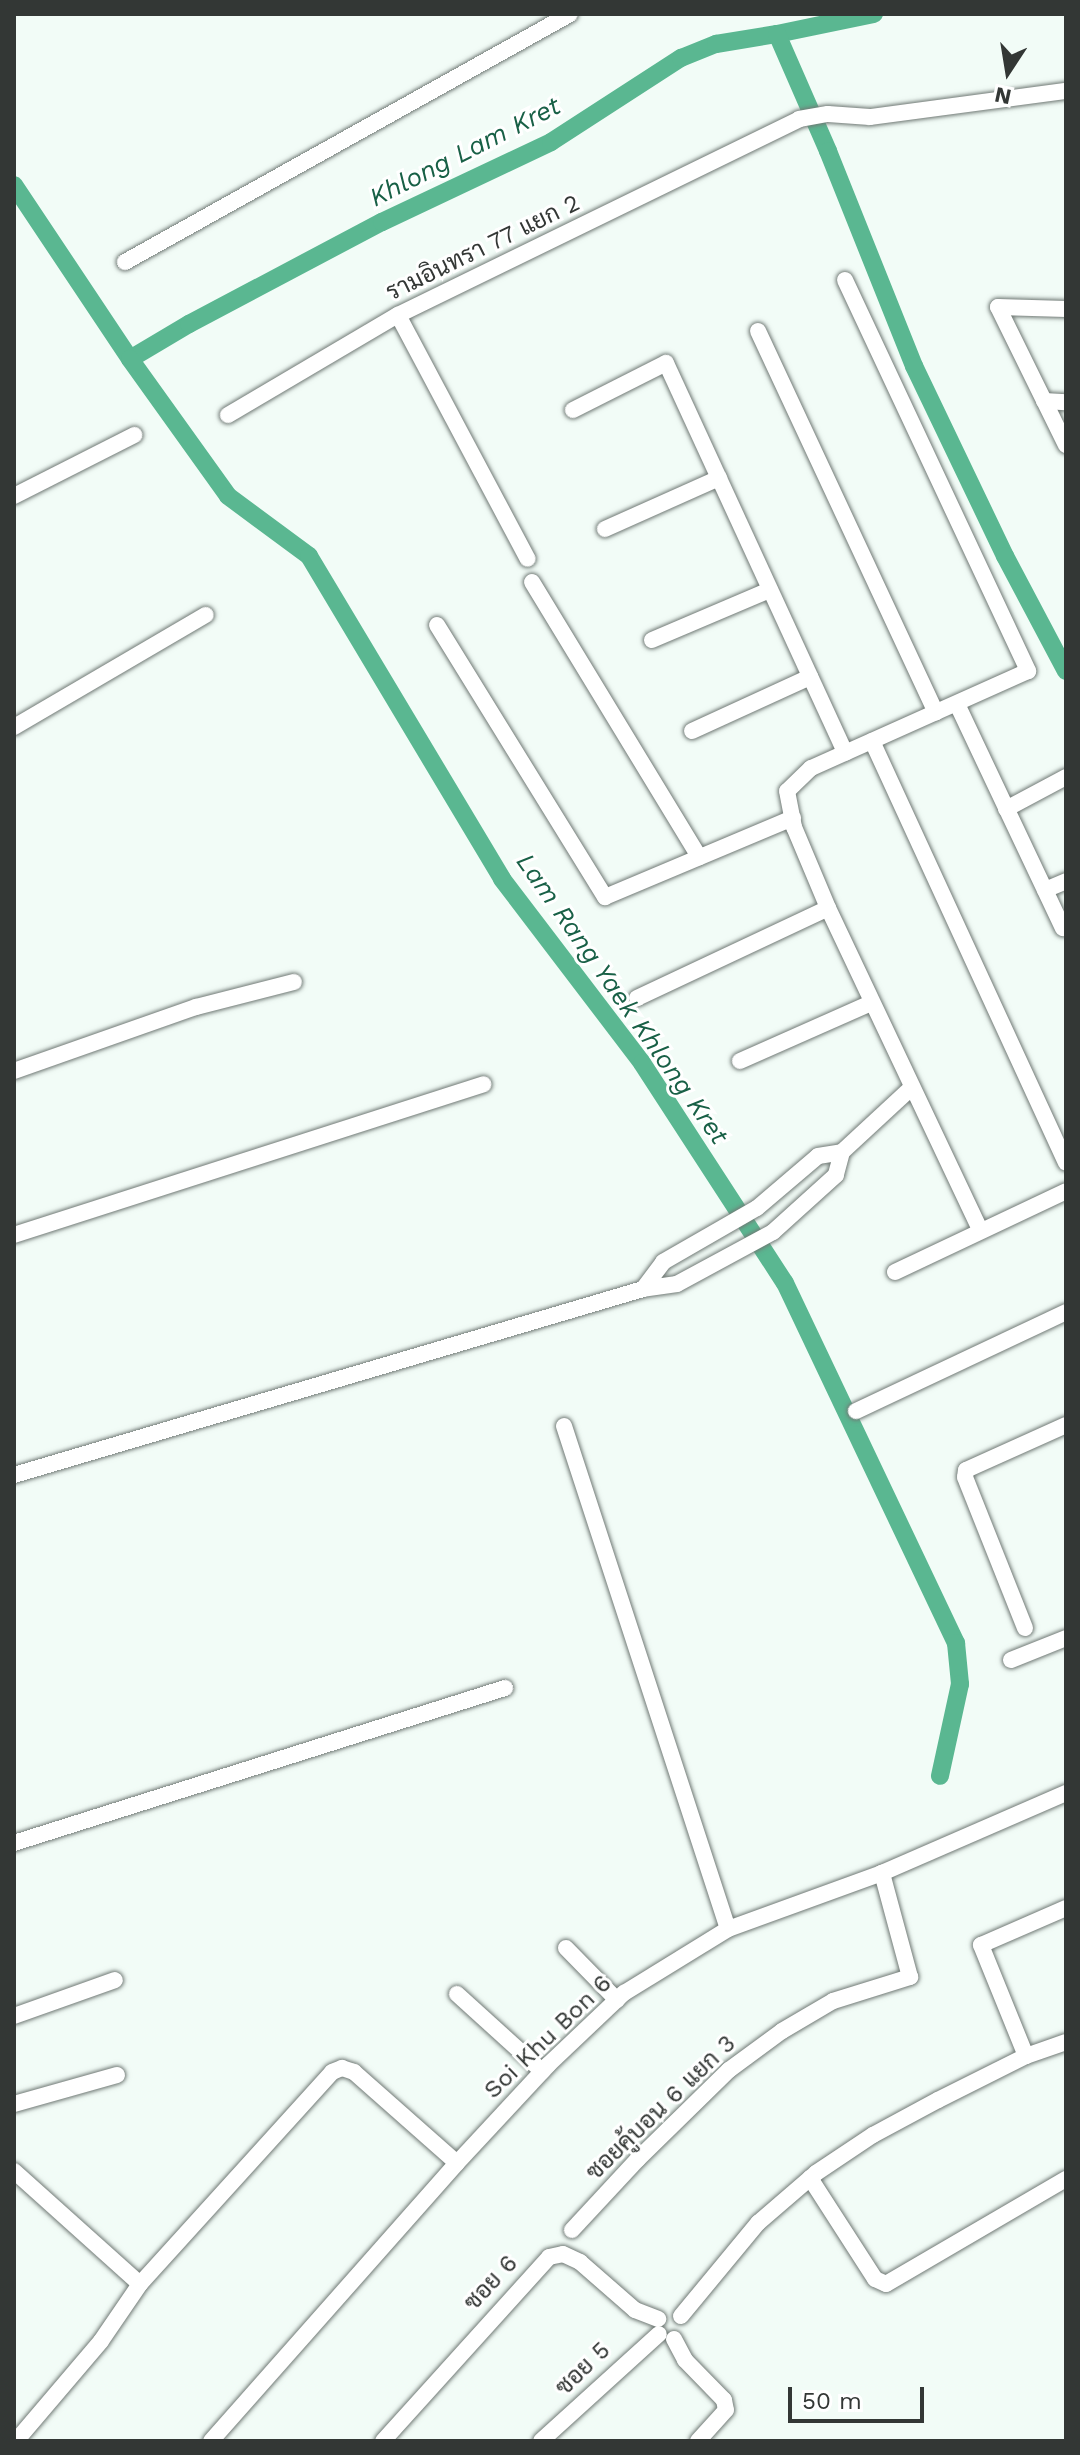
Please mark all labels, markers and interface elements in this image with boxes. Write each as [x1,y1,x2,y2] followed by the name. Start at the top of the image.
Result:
[968,32,1048,112] north arrow
[992,82,1013,110] text: N
[364,90,566,214] water label: Khlong Lam Kret
[381,188,585,308] street label: รามอินทรา 77 แยก 2
[509,847,735,1151] water label: Lam Rang Yaek Khlong Kret
[478,1969,618,2105] street label: Soi Khu Bon 6
[580,2029,742,2187] street label: ซอยคู้บอน 6 แยก 3
[458,2249,524,2317] street label: ซอย 6
[550,2336,616,2402] street label: ซอย 5
[792,2371,928,2421] scale bar
[802,2387,862,2415] text: 50 m

